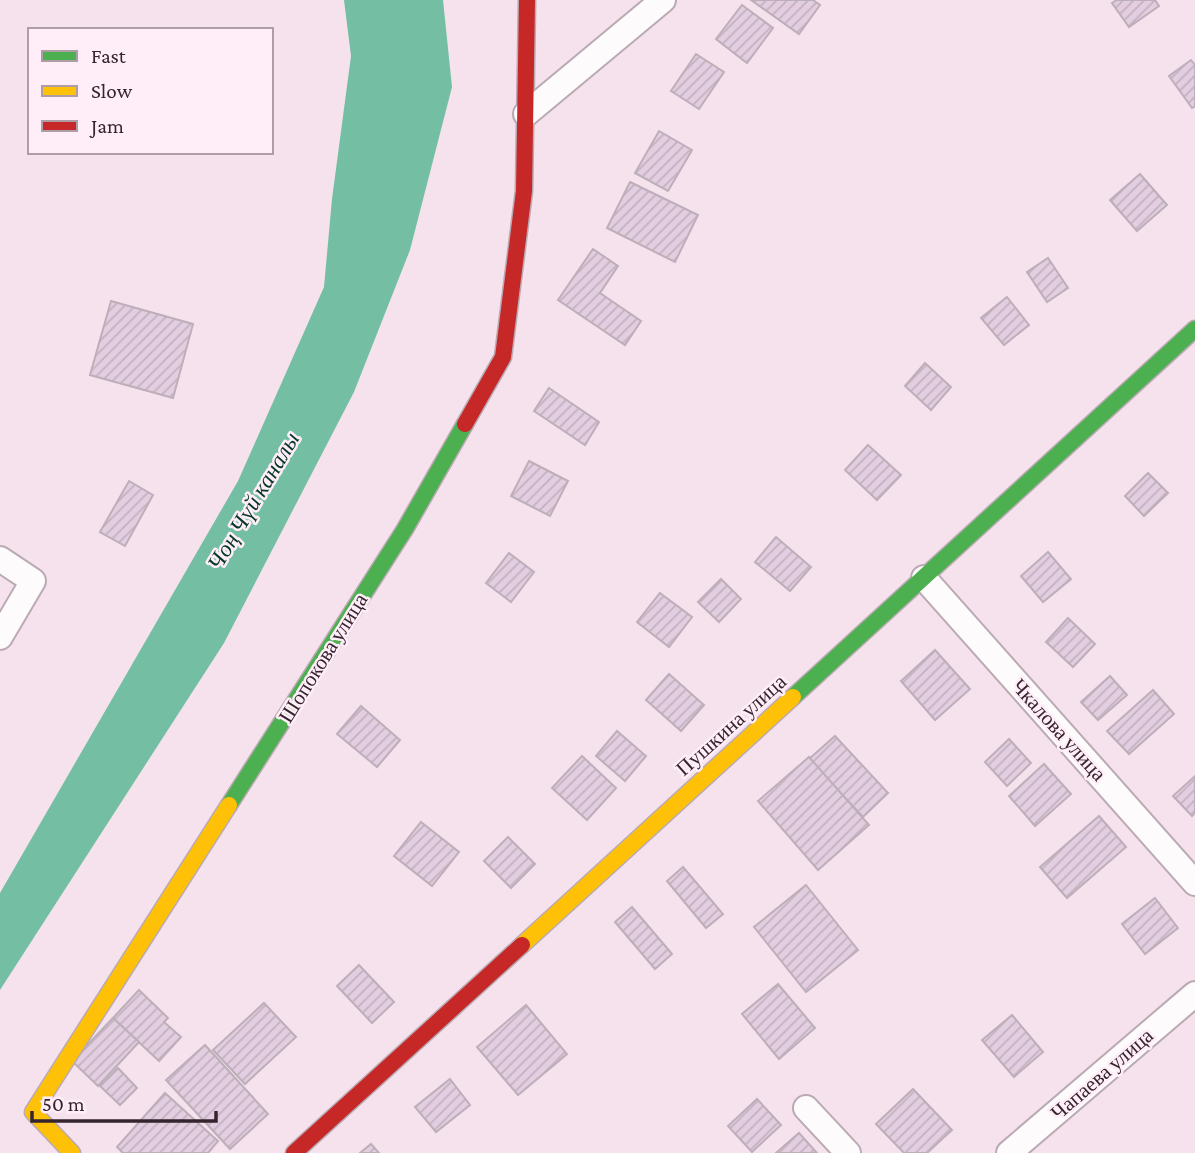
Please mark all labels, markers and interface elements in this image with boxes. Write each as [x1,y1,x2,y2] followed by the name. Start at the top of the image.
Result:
[28,28,273,154] legend
[91,44,127,68] text: Fast
[91,79,133,103] text: Slow
[89,114,124,138] text: Jam
[202,427,304,575] water label: Чоң Чүй каналы
[274,588,373,727] street label: Шопокова улица
[671,669,791,781] street label: Пушкина улица
[1007,674,1111,786] street label: Чкалова улица
[1046,1023,1158,1125] street label: Чапаева улица
[32,1080,215,1124] scale bar
[42,1092,85,1116] text: 50 m

